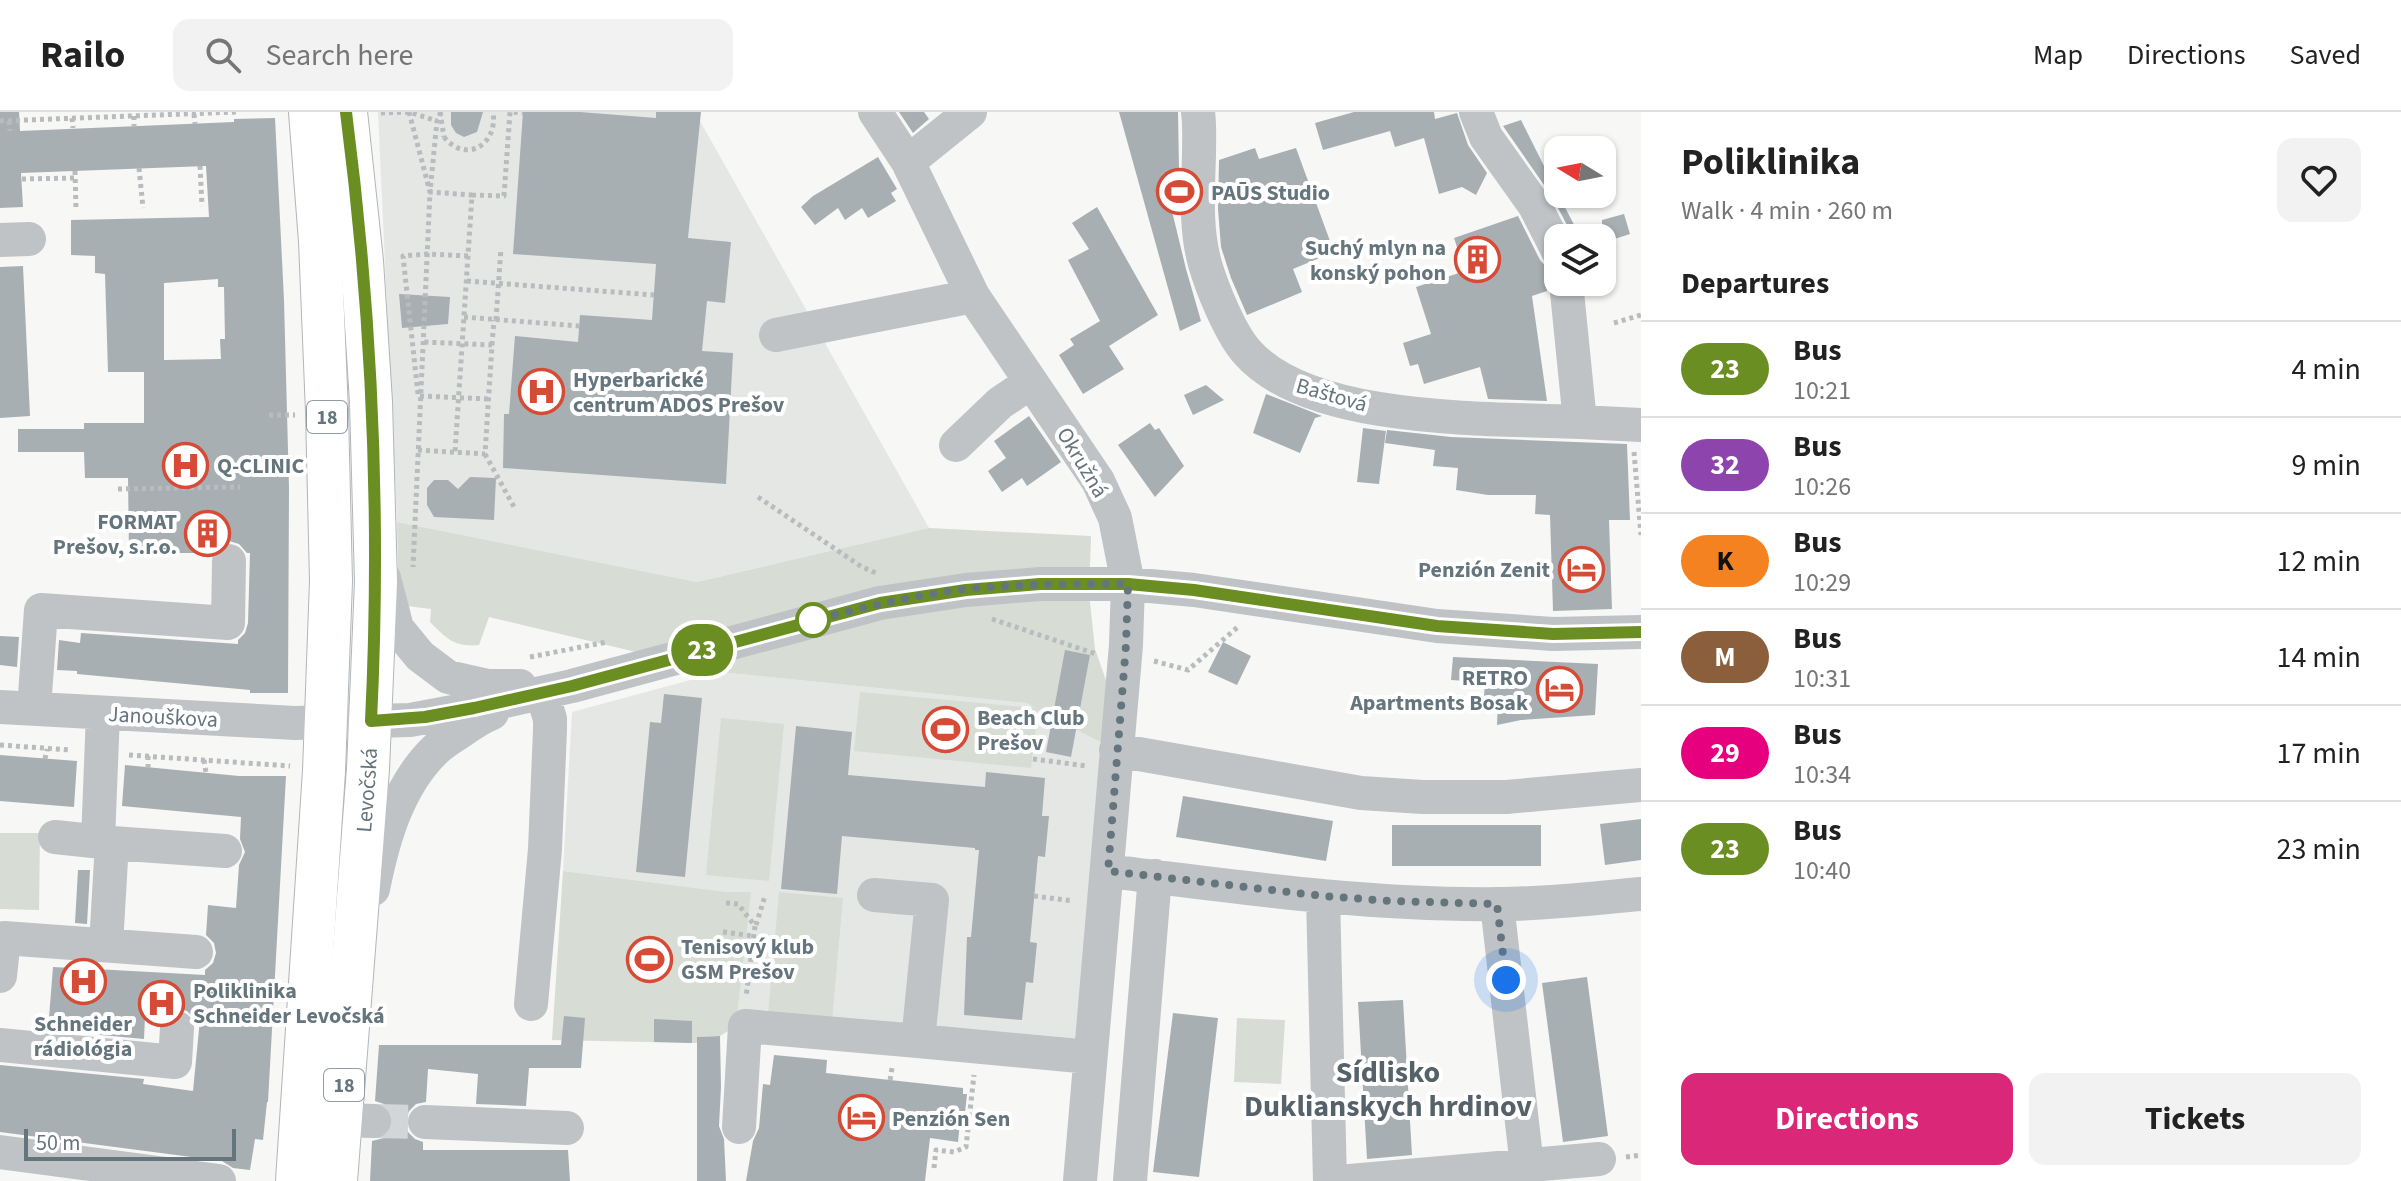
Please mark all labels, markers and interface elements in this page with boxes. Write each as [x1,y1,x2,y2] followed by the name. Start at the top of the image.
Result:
[173,19,733,91] search box
[40,28,125,82] text: Railo
[201,33,245,77] icon: search
[265,34,413,77] text: Search here
[2033,35,2083,75] text: Map
[2127,35,2246,75] text: Directions
[2290,35,2361,75] text: Saved
[1681,135,1860,189] text: Poliklinika
[1544,136,1616,208] north arrow
[1544,136,1616,296] map controls
[2277,138,2361,222] button: heart
[1156,168,1204,216] sports icon: PAŪS Studio
[1211,177,1330,209] place label: PAŪS Studio
[1681,192,1893,229] text: Walk · 4 min · 260 m
[1544,224,1616,296] button: layers
[1305,232,1446,289] place label: Suchý mlyn na konský pohon
[1453,236,1501,284] building icon: Suchý mlyn na konský pohon
[1681,262,1829,305] text: Departures
[1793,329,1841,372] text: Bus
[2291,348,2361,391] text: 4 min
[1710,349,1740,389] text: 23
[573,364,785,421] place label: Hyperbarické centrum ADOS Prešov
[518,368,566,416] hospital icon: Hyperbarické centrum ADOS Prešov
[1292,370,1371,420] street label: Baštová
[1793,372,1851,409] text: 10:21
[307,401,347,433] road number: 18
[1048,421,1116,504] street label: Okružná
[1793,425,1841,468] text: Bus
[162,441,210,489] hospital icon: Q-CLINIC
[2291,444,2361,487] text: 9 min
[1710,445,1740,485] text: 32
[217,450,304,482] place label: Q-CLINIC
[1793,468,1851,505] text: 10:26
[53,506,177,563] place label: FORMAT Prešov, s.r.o.
[184,510,232,558] building icon: FORMAT Prešov, s.r.o.
[1793,521,1841,564] text: Bus
[2277,540,2361,583] text: 12 min
[1716,541,1734,581] text: K
[1557,545,1605,593] hotel icon: Penzión Zenit
[1418,554,1551,586] place label: Penzión Zenit
[1793,564,1851,601] text: 10:29
[796,603,830,637] unlabelled marker
[1793,617,1841,660] text: Bus
[666,624,738,676] line badge: 23
[687,630,717,670] text: 23
[2277,636,2361,679] text: 14 min
[1714,637,1736,677] text: M
[1793,660,1851,697] text: 10:31
[1349,662,1528,719] place label: RETRO Apartments Bosak
[1535,666,1583,714] hotel icon: RETRO Apartments Bosak
[107,698,219,736] street label: Janouškova
[977,702,1085,759] place label: Beach Club Prešov
[922,706,970,754] sports icon: Beach Club Prešov
[1793,713,1841,756] text: Bus
[2277,732,2361,775] text: 17 min
[1710,733,1740,773] text: 29
[348,747,386,834] street label: Levočská
[1793,756,1851,793] text: 10:34
[1793,809,1841,852] text: Bus
[2277,828,2361,871] text: 23 min
[1710,829,1740,869] text: 23
[1793,852,1851,889] text: 10:40
[681,931,814,988] place label: Tenisový klub GSM Prešov
[626,935,674,983] sports icon: Tenisový klub GSM Prešov
[59,958,107,1006] hospital icon: Schneider rádiológia
[1486,960,1526,1000] your location
[193,975,385,1032] place label: Poliklinika Schneider Levočská
[138,979,186,1027] hospital icon: Poliklinika Schneider Levočská
[34,1008,132,1065] place label: Schneider rádiológia
[1244,1051,1532,1128] district label: Sídlisko Duklianskych hrdinov
[324,1069,364,1101] road number: 18
[1681,1073,2013,1165] button: Directions
[2029,1073,2361,1165] button: Tickets
[837,1094,885,1142] hotel icon: Penzión Sen
[892,1103,1010,1135] place label: Penzión Sen
[24,1125,236,1161] scale bar
[36,1127,81,1159] text: 50 m

